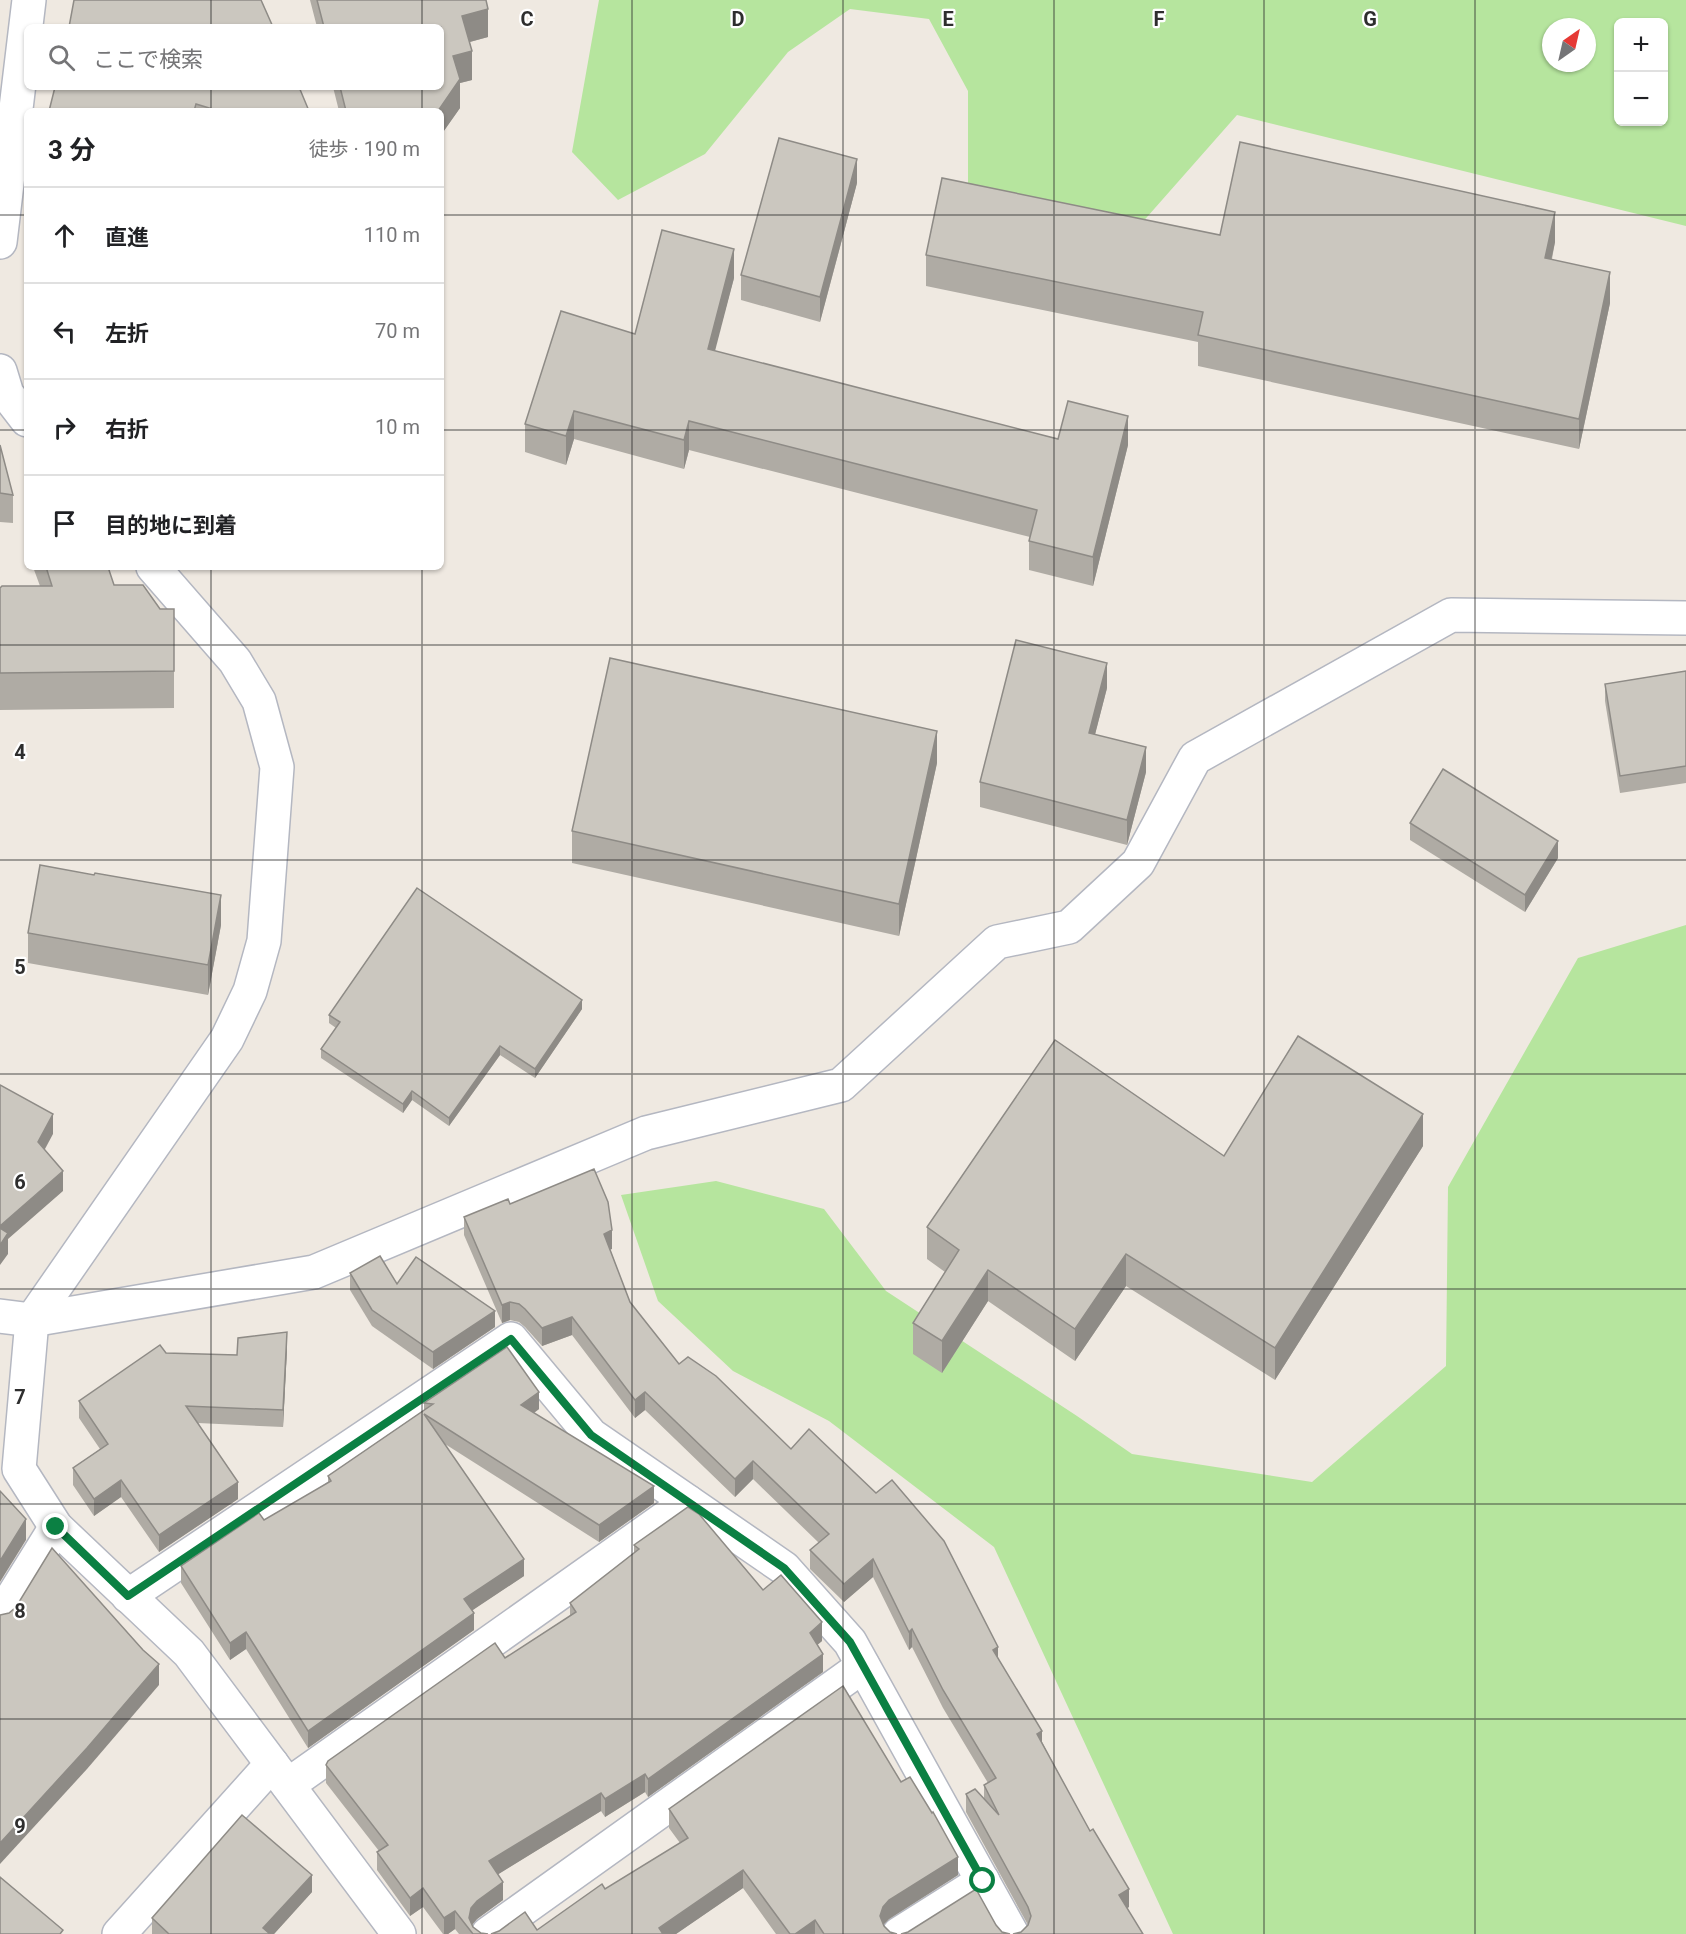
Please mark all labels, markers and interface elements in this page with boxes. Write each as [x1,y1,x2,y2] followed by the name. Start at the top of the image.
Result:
[520,7,534,31] text: C
[732,7,745,31] text: D
[942,7,954,31] text: E
[1154,7,1165,31] text: F
[1363,7,1377,31] text: G
[1542,18,1596,72] north arrow
[1614,18,1668,126] map controls
[1614,18,1668,72] button: +
[24,24,444,90] search box
[45,41,78,74] icon: search
[93,47,203,72] text: ここで検索
[1614,72,1668,126] button: −
[48,135,95,165] text: 3 分
[309,137,420,161] text: 徒歩 · 190 m
[48,219,81,252] icon: ahead
[364,223,420,247] text: 110 m
[105,225,149,250] text: 直進
[48,315,81,348] icon: left
[375,319,420,343] text: 70 m
[105,321,149,346] text: 左折
[48,411,81,444] icon: right
[375,415,420,439] text: 10 m
[105,417,149,442] text: 右折
[48,507,81,540] icon: arrive
[105,513,237,538] text: 目的地に到着
[14,740,26,764] text: 4
[14,955,26,979] text: 5
[14,1170,26,1194] text: 6
[14,1385,26,1409] text: 7
[42,1513,68,1539] route end
[14,1599,26,1623] text: 8
[14,1814,26,1838] text: 9
[969,1867,995,1893] route start

